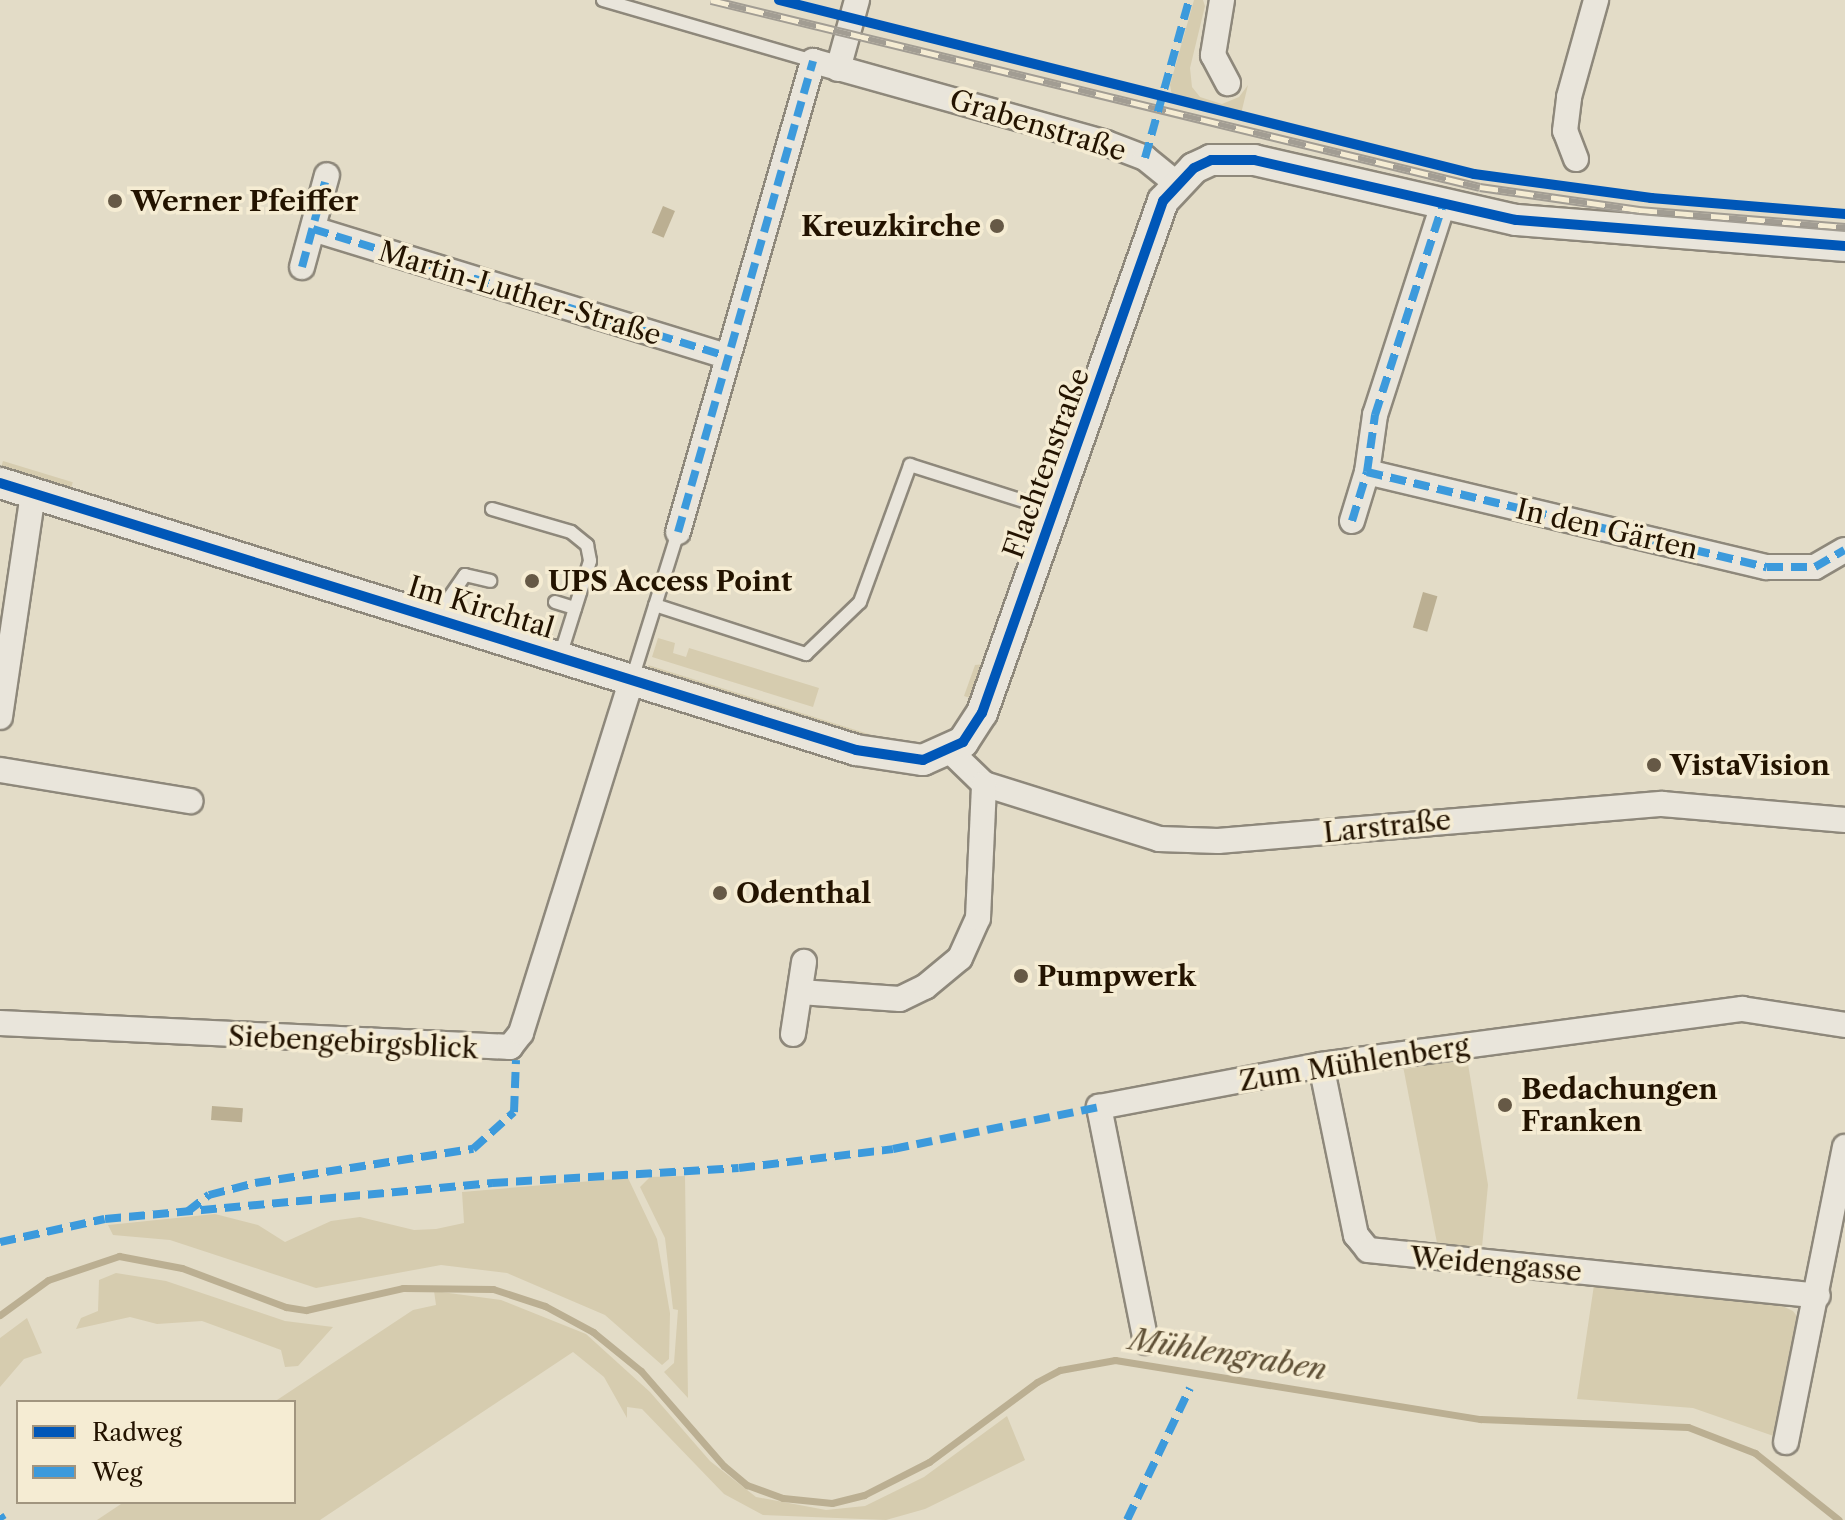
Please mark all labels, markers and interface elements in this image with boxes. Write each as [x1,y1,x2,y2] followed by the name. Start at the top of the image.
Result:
[946,82,1130,168] street label: Grabenstraße
[131,184,359,218] place label: Werner Pfeiffer
[106,192,124,210] marker: Werner Pfeiffer
[801,209,981,243] place label: Kreuzkirche
[988,217,1006,235] marker: Kreuzkirche
[375,234,665,352] street label: Martin-Luther-Straße
[996,363,1096,563] street label: Flachtenstraße
[1513,492,1701,566] street label: In den Gärten
[548,564,793,598] place label: UPS Access Point
[404,569,558,645] street label: Im Kirchtal
[523,572,541,590] marker: UPS Access Point
[1670,748,1830,782] place label: VistaVision
[1645,756,1663,774] marker: VistaVision
[1321,803,1453,849] street label: Larstraße
[736,876,871,910] place label: Odenthal
[711,884,729,902] marker: Odenthal
[1037,959,1196,993] place label: Pumpwerk
[1012,967,1030,985] marker: Pumpwerk
[227,1019,479,1065] street label: Siebengebirgsblick
[1237,1028,1471,1098] street label: Zum Mühlenberg
[1521,1072,1718,1138] place label: Bedachungen Franken
[1496,1096,1514,1114] marker: Bedachungen Franken
[1409,1240,1583,1288] street label: Weidengasse
[1127,1322,1329,1388] water label: Mühlengraben
[16,1400,296,1504] legend
[92,1418,182,1447] text: Radweg
[92,1458,142,1487] text: Weg

